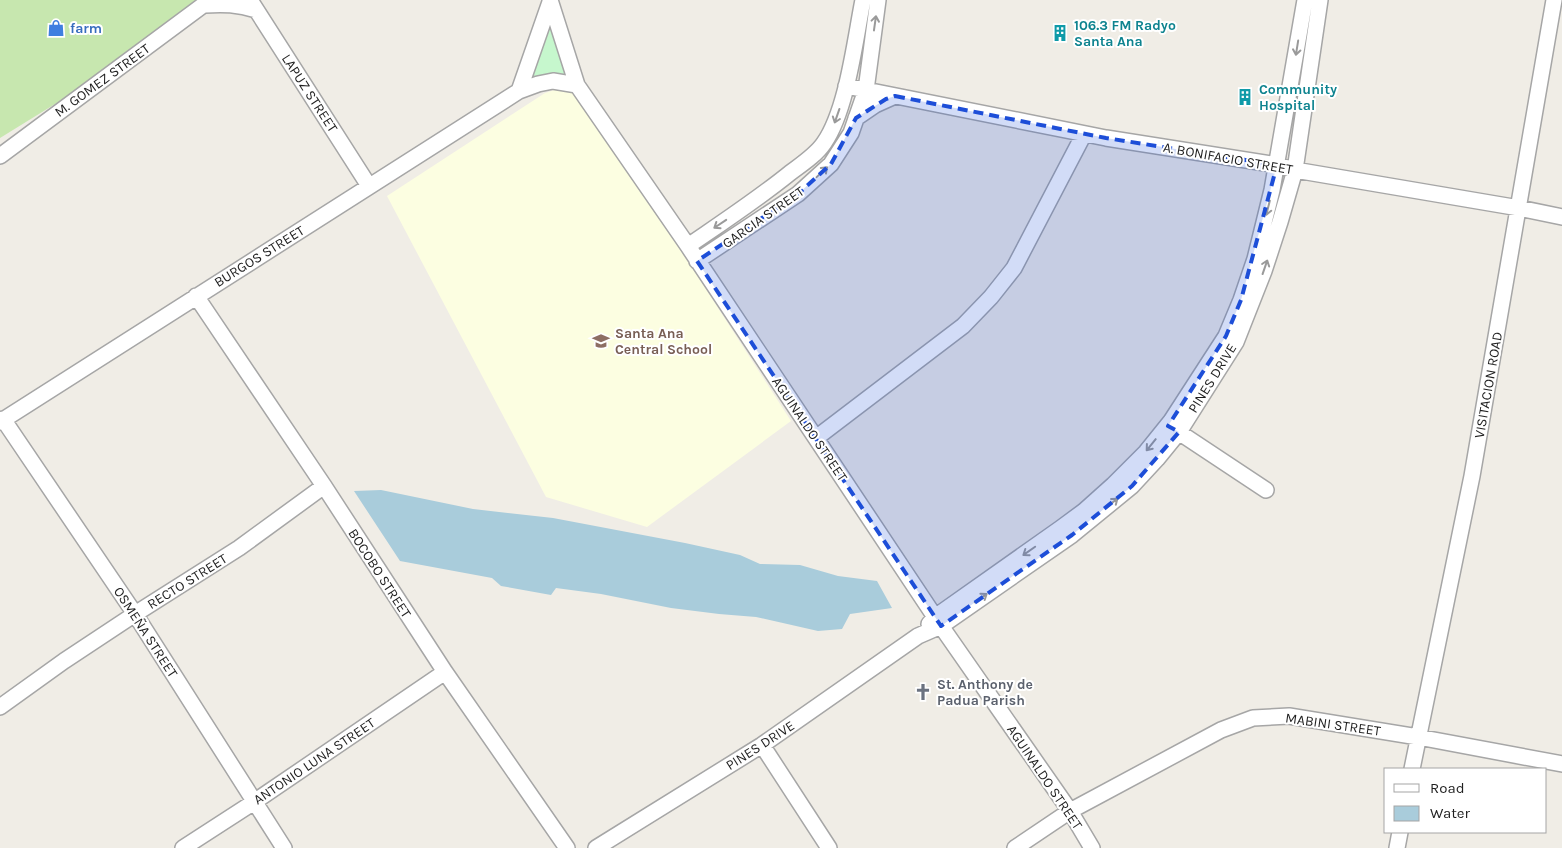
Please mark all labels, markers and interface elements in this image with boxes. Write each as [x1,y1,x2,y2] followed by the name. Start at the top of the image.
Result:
[870,15,880,31] one-way arrow
[1074,17,1176,50] place label: 106.3 FM Radyo Santa Ana
[46,18,66,38] shop icon: farm
[70,20,102,37] place label: farm
[1050,23,1070,43] building icon: 106.3 FM Radyo Santa Ana
[51,40,153,121] street label: M. GOMEZ STREET
[1292,40,1302,56] one-way arrow
[278,51,341,136] street label: LAPUZ STREET
[1259,81,1337,114] place label: Community Hospital
[1235,87,1255,107] building icon: Community Hospital
[832,107,841,123] one-way arrow
[1162,139,1294,178] street label: A. BONIFACIO STREET
[816,166,828,178] one-way arrow
[719,183,808,252] street label: GARCIA STREET
[1263,199,1272,215] one-way arrow
[713,219,727,229] one-way arrow
[211,222,307,291] street label: BURGOS STREET
[1261,259,1270,275] one-way arrow
[615,325,712,358] place label: Santa Ana Central School
[1471,330,1506,440] street label: VISITACION ROAD
[591,331,611,351] school or university icon: Santa Ana Central School
[1184,341,1240,416] street label: PINES DRIVE
[768,374,851,485] street label: AGUINALDO STREET
[1146,438,1157,451] one-way arrow
[1105,497,1118,508] one-way arrow
[344,525,415,621] street label: BOCOBO STREET
[1022,546,1036,556] one-way arrow
[144,550,230,613] street label: RECTO STREET
[110,584,181,681] street label: OSMEÑA STREET
[974,593,987,604] one-way arrow
[937,676,1033,709] place label: St. Anthony de Padua Parish
[913,682,933,702] church icon: St. Anthony de Padua Parish
[1284,709,1382,740] street label: MABINI STREET
[250,714,378,808] street label: ANTONIO LUNA STREET
[723,717,798,774] street label: PINES DRIVE
[1003,722,1086,833] street label: AGUINALDO STREET
[1384,768,1547,833] legend
[1430,779,1465,797] text: Road
[1430,804,1471,822] text: Water

